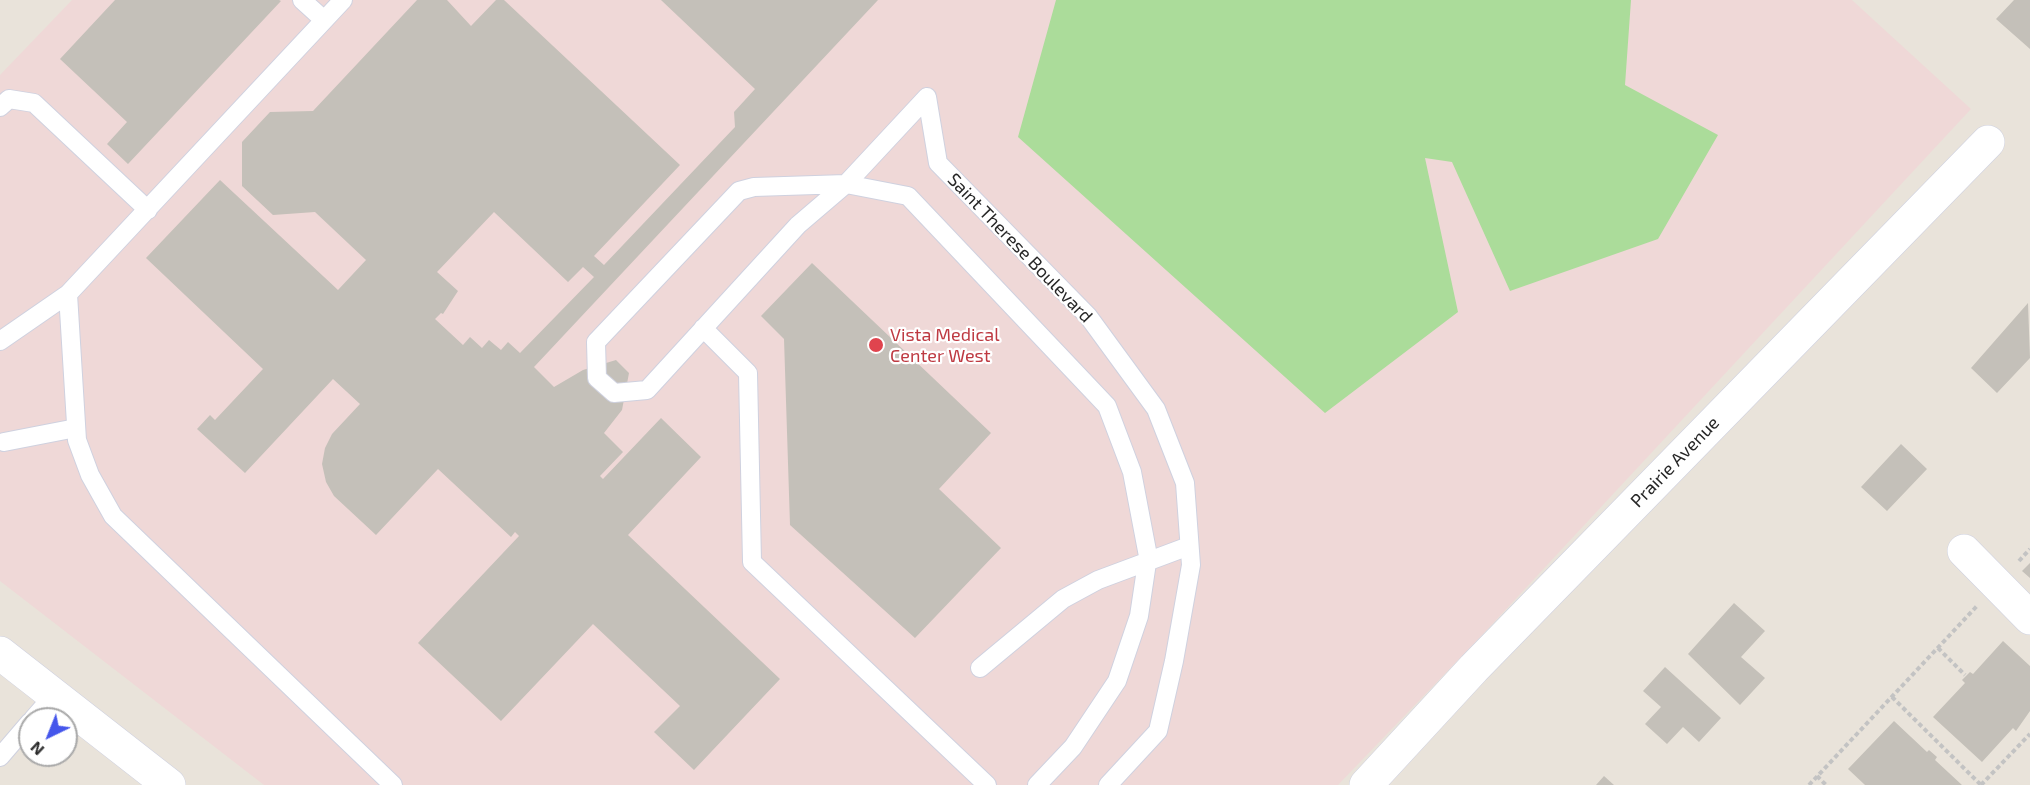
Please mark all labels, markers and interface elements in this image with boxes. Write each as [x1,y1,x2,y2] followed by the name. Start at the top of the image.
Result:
[943,169,1097,327] street label: Saint Therese Boulevard
[890,324,1000,366] place label: Vista Medical Center West
[867,336,885,354] marker: Vista Medical Center West
[1626,412,1724,512] street label: Prairie Avenue
[18,707,78,767] north arrow
[26,738,47,760] text: N

